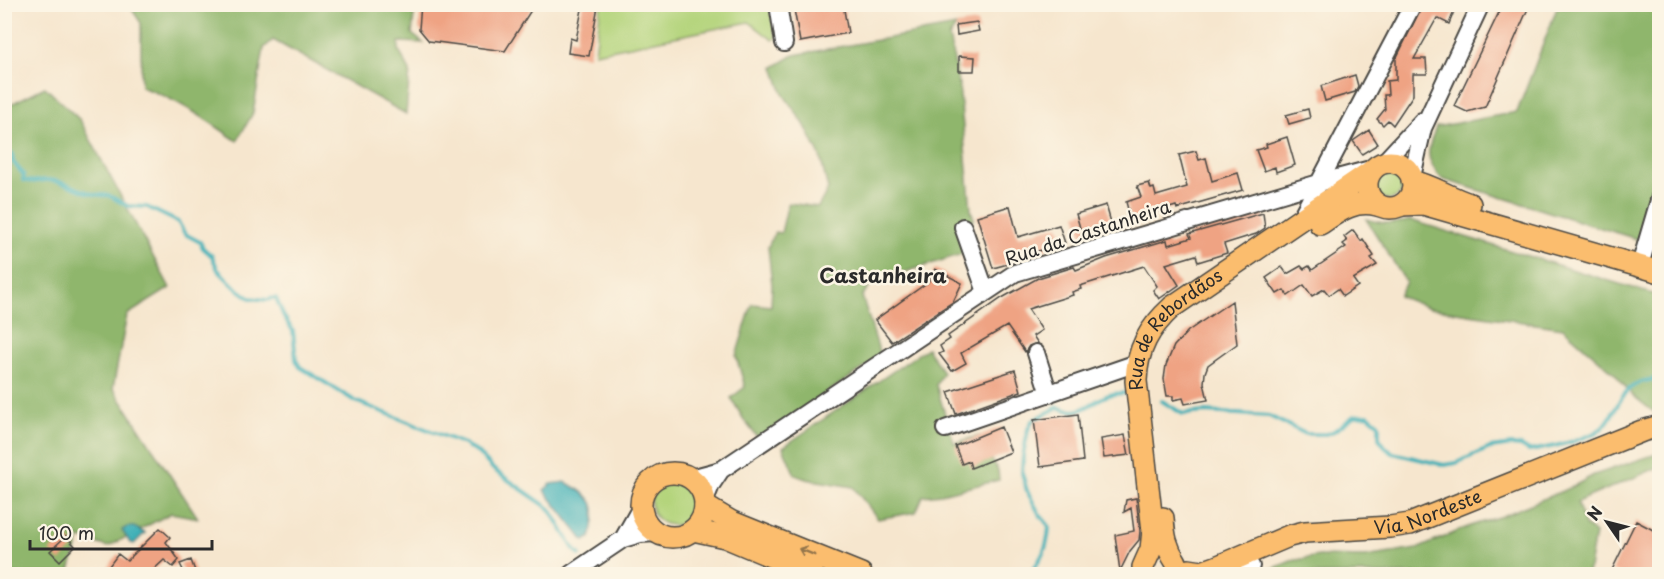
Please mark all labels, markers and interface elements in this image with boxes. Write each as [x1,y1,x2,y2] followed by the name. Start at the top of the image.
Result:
[1001,192,1175,271] street label: Rua da Castanheira
[819,260,947,290] district label: Castanheira
[1121,261,1228,392] street label: Rua de Rebordãos
[1373,482,1485,540] street label: Via Nordeste
[1577,492,1637,552] north arrow
[1580,501,1607,525] text: N
[30,513,212,551] scale bar
[39,519,94,546] text: 100 m
[798,546,817,557] one-way arrow

